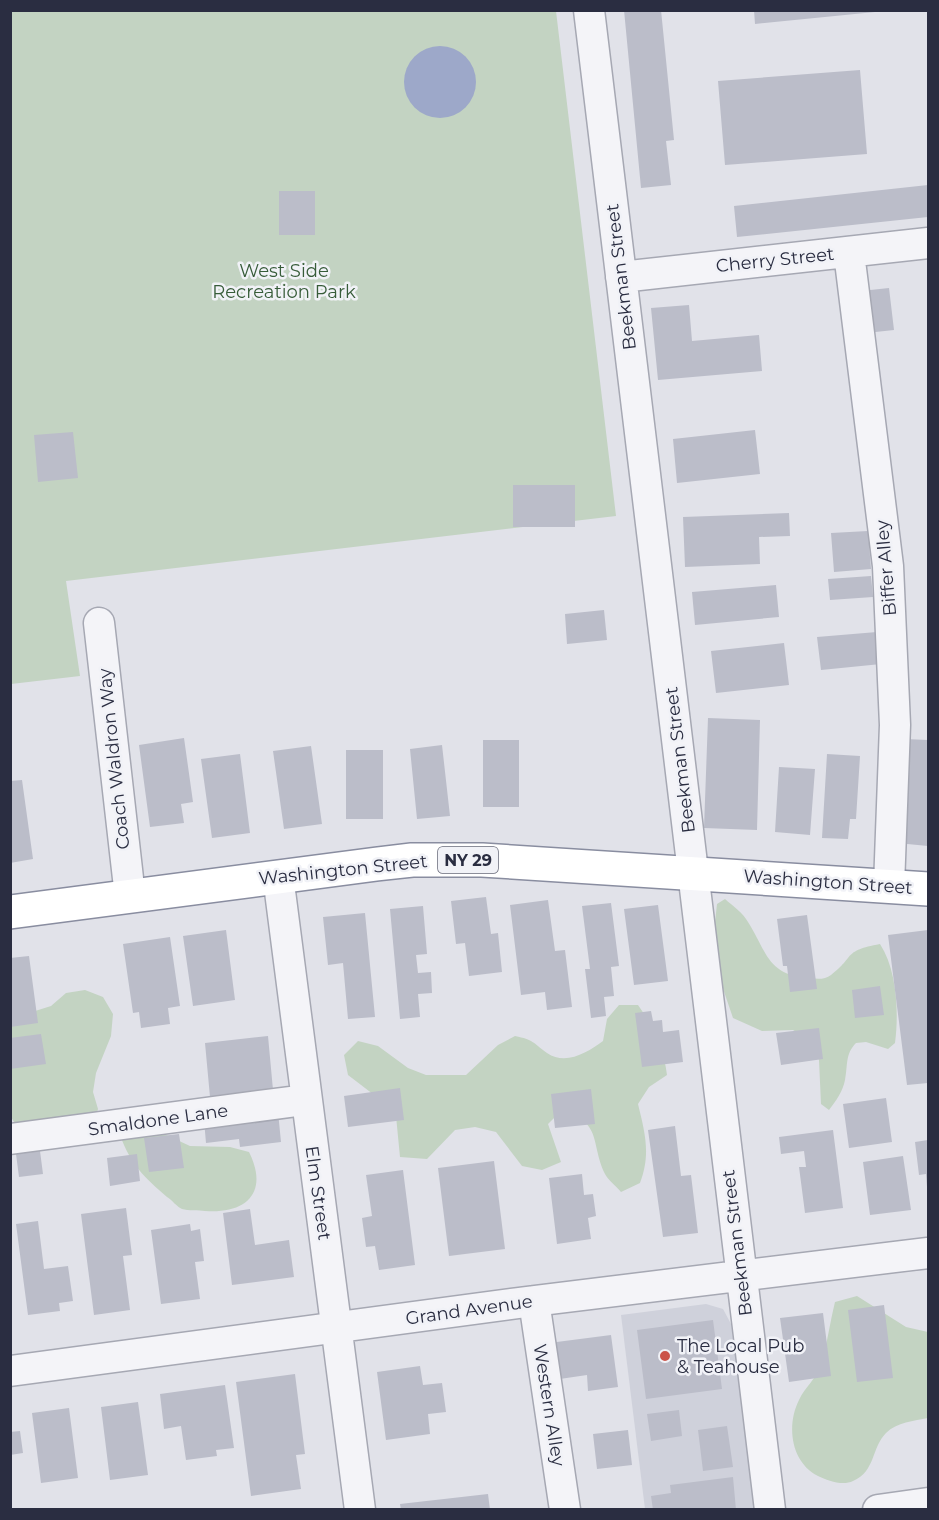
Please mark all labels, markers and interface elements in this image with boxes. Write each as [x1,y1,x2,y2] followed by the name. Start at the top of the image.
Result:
[601,203,641,351] street label: Beekman Street
[715,243,835,277] street label: Cherry Street
[212,260,356,303] park label: West Side Recreation Park
[871,519,901,617] street label: Biffer Alley
[94,667,134,851] street label: Coach Waldron Way
[660,686,700,834] street label: Beekman Street
[438,847,498,873] road number: NY 29
[258,850,428,890] street label: Washington Street
[743,865,913,899] street label: Washington Street
[87,1099,230,1141] street label: Smaldone Lane
[300,1144,336,1242] street label: Elm Street
[717,1169,757,1317] street label: Beekman Street
[404,1290,534,1330] street label: Grand Avenue
[677,1335,804,1378] place label: The Local Pub & Teahouse
[528,1342,570,1468] street label: Western Alley
[658,1349,672,1363] marker: The Local Pub & Teahouse

